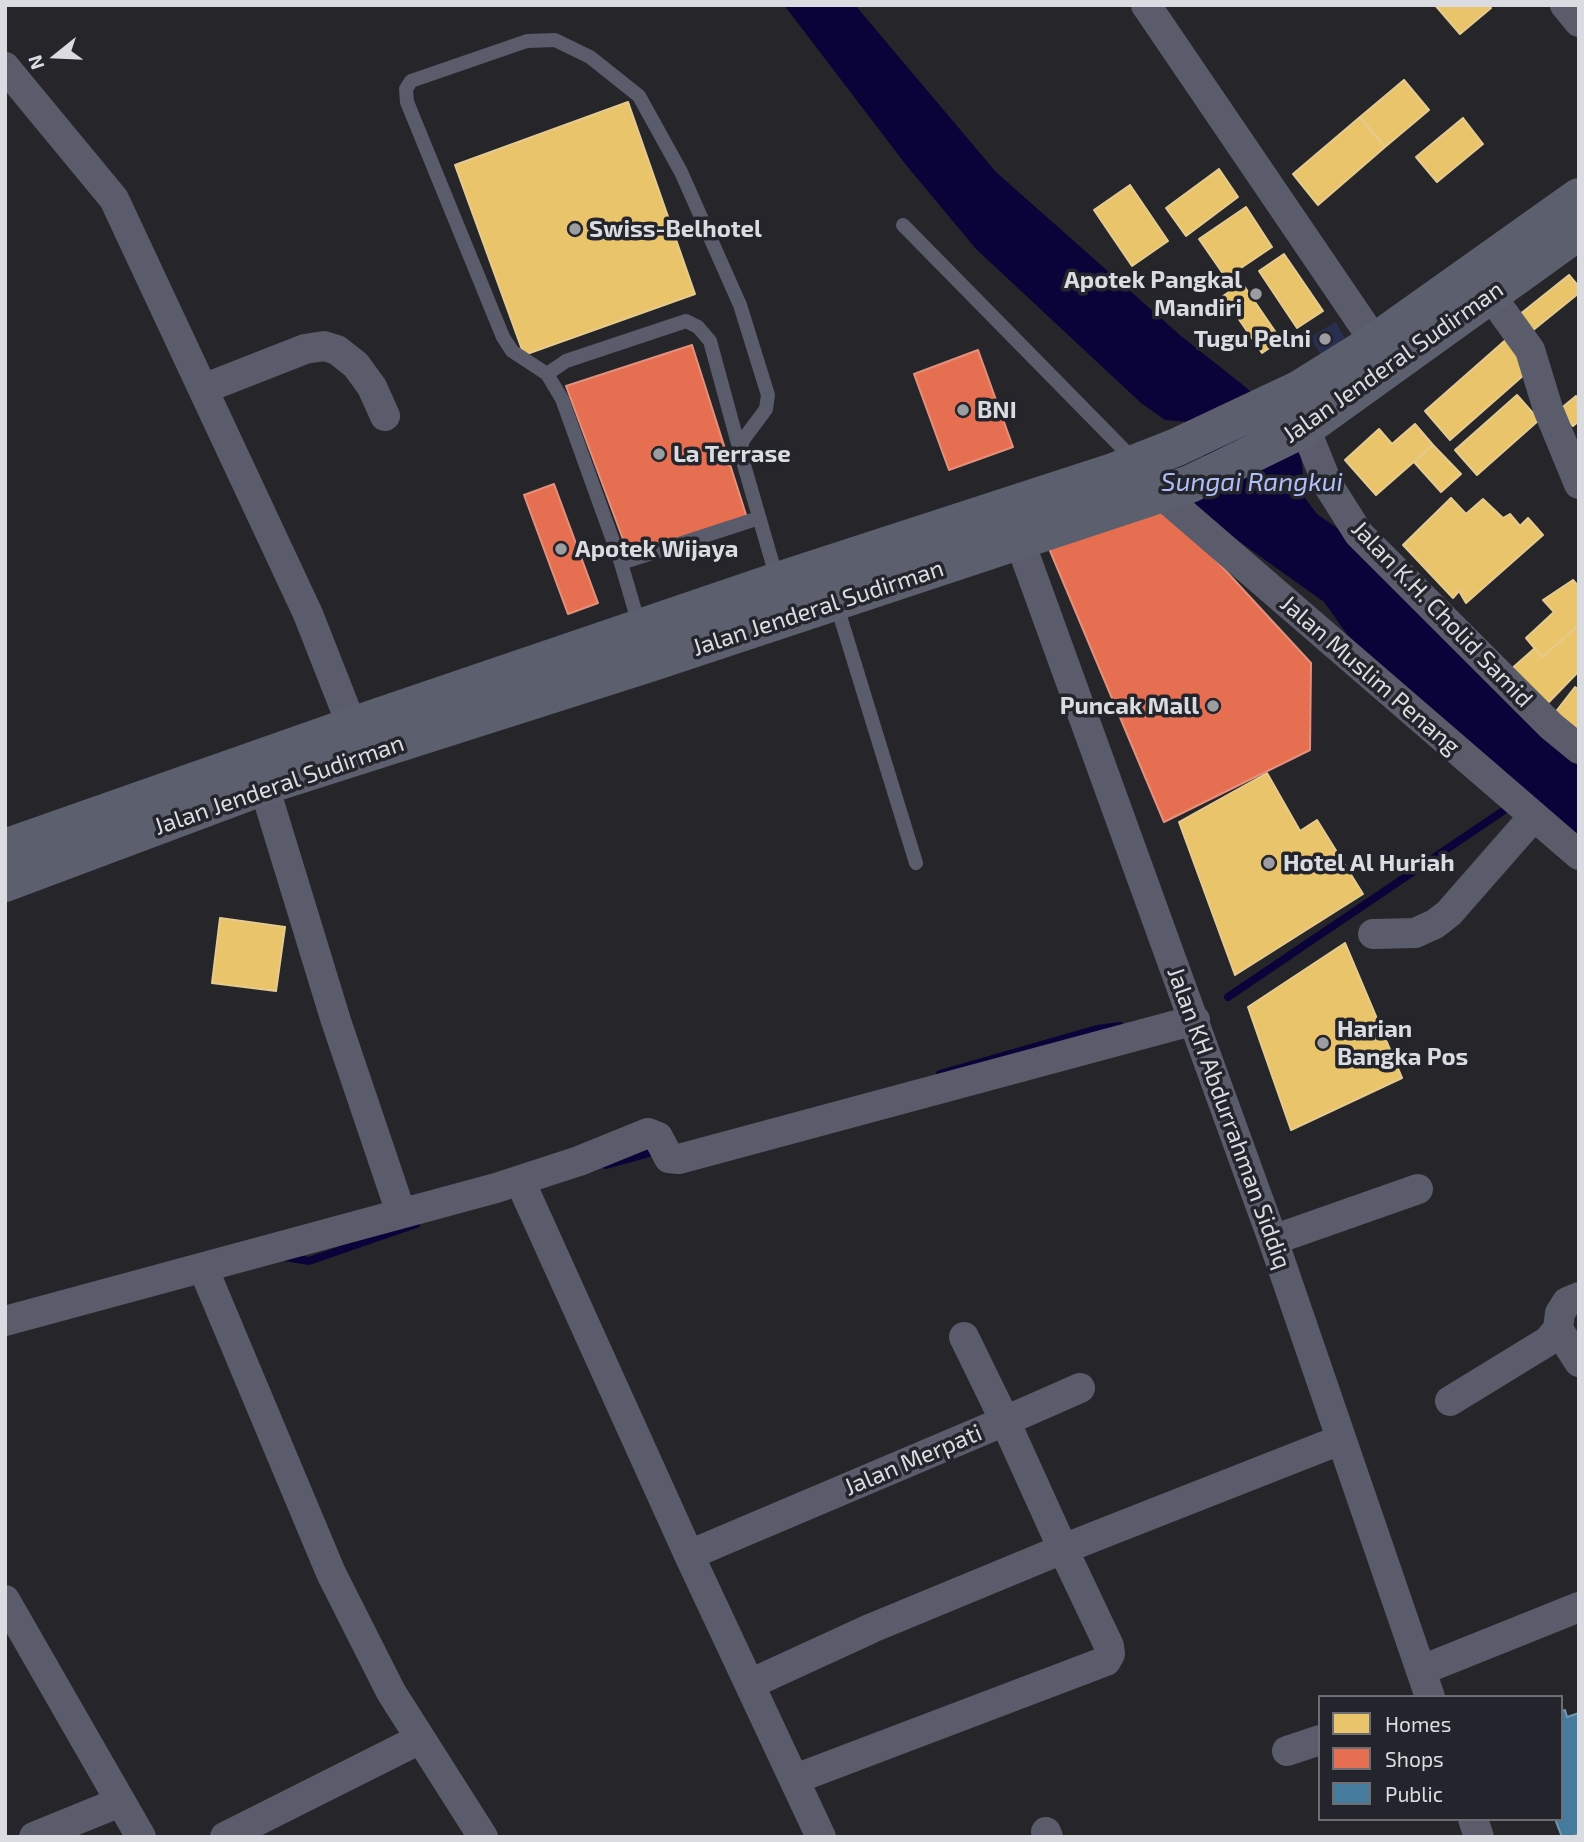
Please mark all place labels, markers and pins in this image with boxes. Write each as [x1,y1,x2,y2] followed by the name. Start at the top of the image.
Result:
[589,215,762,243] place label: Swiss-Belhotel
[567,221,583,237] marker: Swiss-Belhotel
[1064,266,1242,322] place label: Apotek Pangkal Mandiri
[1248,286,1264,302] marker: Apotek Pangkal Mandiri
[1194,325,1311,353] place label: Tugu Pelni
[1317,331,1333,347] marker: Tugu Pelni
[977,396,1017,424] place label: BNI
[955,402,971,418] marker: BNI
[673,440,791,468] place label: La Terrase
[651,446,667,462] marker: La Terrase
[575,535,739,563] place label: Apotek Wijaya
[553,541,569,557] marker: Apotek Wijaya
[1060,692,1199,720] place label: Puncak Mall
[1205,698,1221,714] marker: Puncak Mall
[1283,849,1455,877] place label: Hotel Al Huriah
[1261,855,1277,871] marker: Hotel Al Huriah
[1337,1015,1468,1071] place label: Harian Bangka Pos
[1315,1035,1331,1051] marker: Harian Bangka Pos

